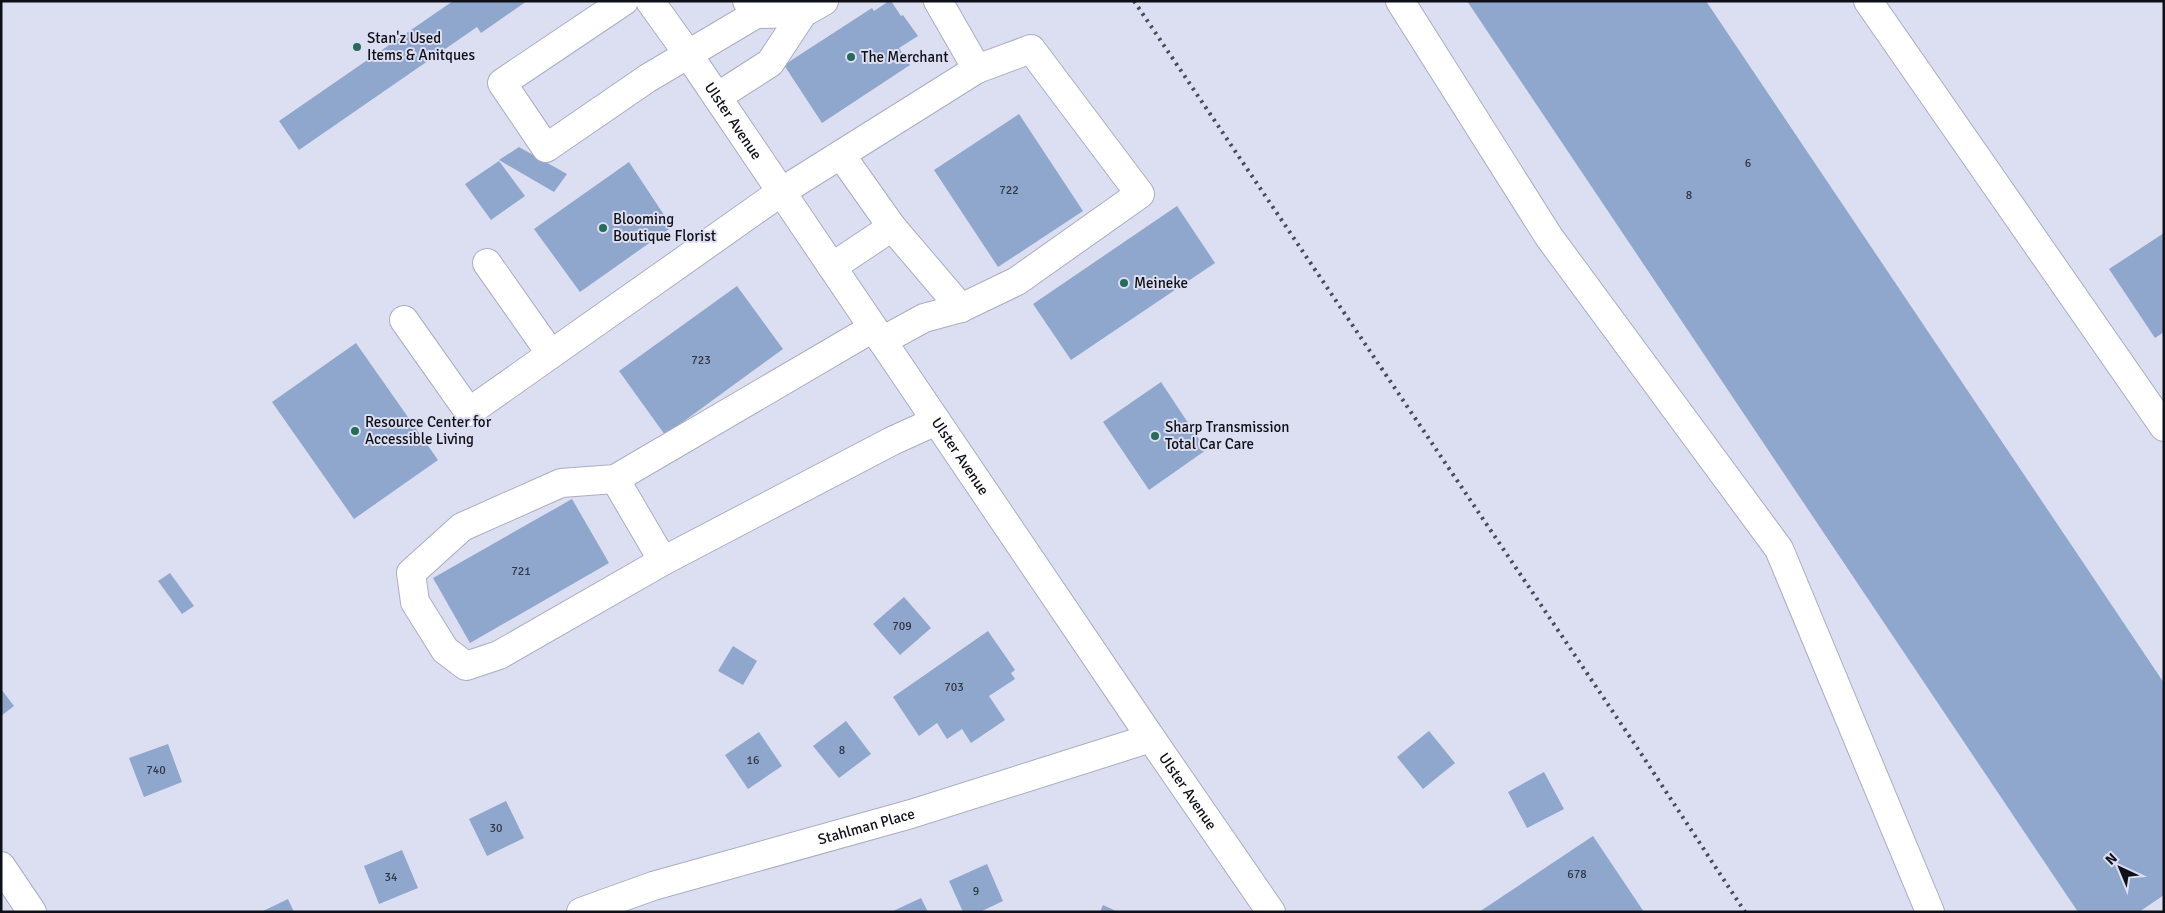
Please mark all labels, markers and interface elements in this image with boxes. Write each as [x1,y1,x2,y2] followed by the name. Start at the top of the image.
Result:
[367,29,476,64] place label: Stan'z Used Items & Anitques
[351,41,363,53] marker: Stan'z Used Items & Anitques
[861,48,949,66] place label: The Merchant
[845,51,857,63] marker: The Merchant
[701,79,766,163] street label: Ulster Avenue
[1745,156,1751,171] house number: 6
[999,183,1019,198] house number: 722
[1686,188,1692,203] house number: 8
[613,210,716,245] place label: Blooming Boutique Florist
[597,222,609,234] marker: Blooming Boutique Florist
[1134,274,1188,292] place label: Meineke
[1118,277,1130,289] marker: Meineke
[691,353,711,368] house number: 723
[365,413,492,448] place label: Resource Center for Accessible Living
[928,414,993,498] street label: Ulster Avenue
[1165,418,1290,453] place label: Sharp Transmission Total Car Care
[349,425,361,437] marker: Resource Center for Accessible Living
[1149,430,1161,442] marker: Sharp Transmission Total Car Care
[511,564,531,579] house number: 721
[892,619,912,634] house number: 709
[944,680,964,695] house number: 703
[839,743,845,758] house number: 8
[1155,749,1221,833] street label: Ulster Avenue
[747,753,759,768] house number: 16
[146,763,166,778] house number: 740
[816,804,917,849] street label: Stahlman Place
[490,821,502,836] house number: 30
[2095,843,2145,893] north arrow
[2102,850,2121,869] text: N
[1567,867,1587,882] house number: 678
[385,870,398,885] house number: 34
[973,884,979,899] house number: 9

